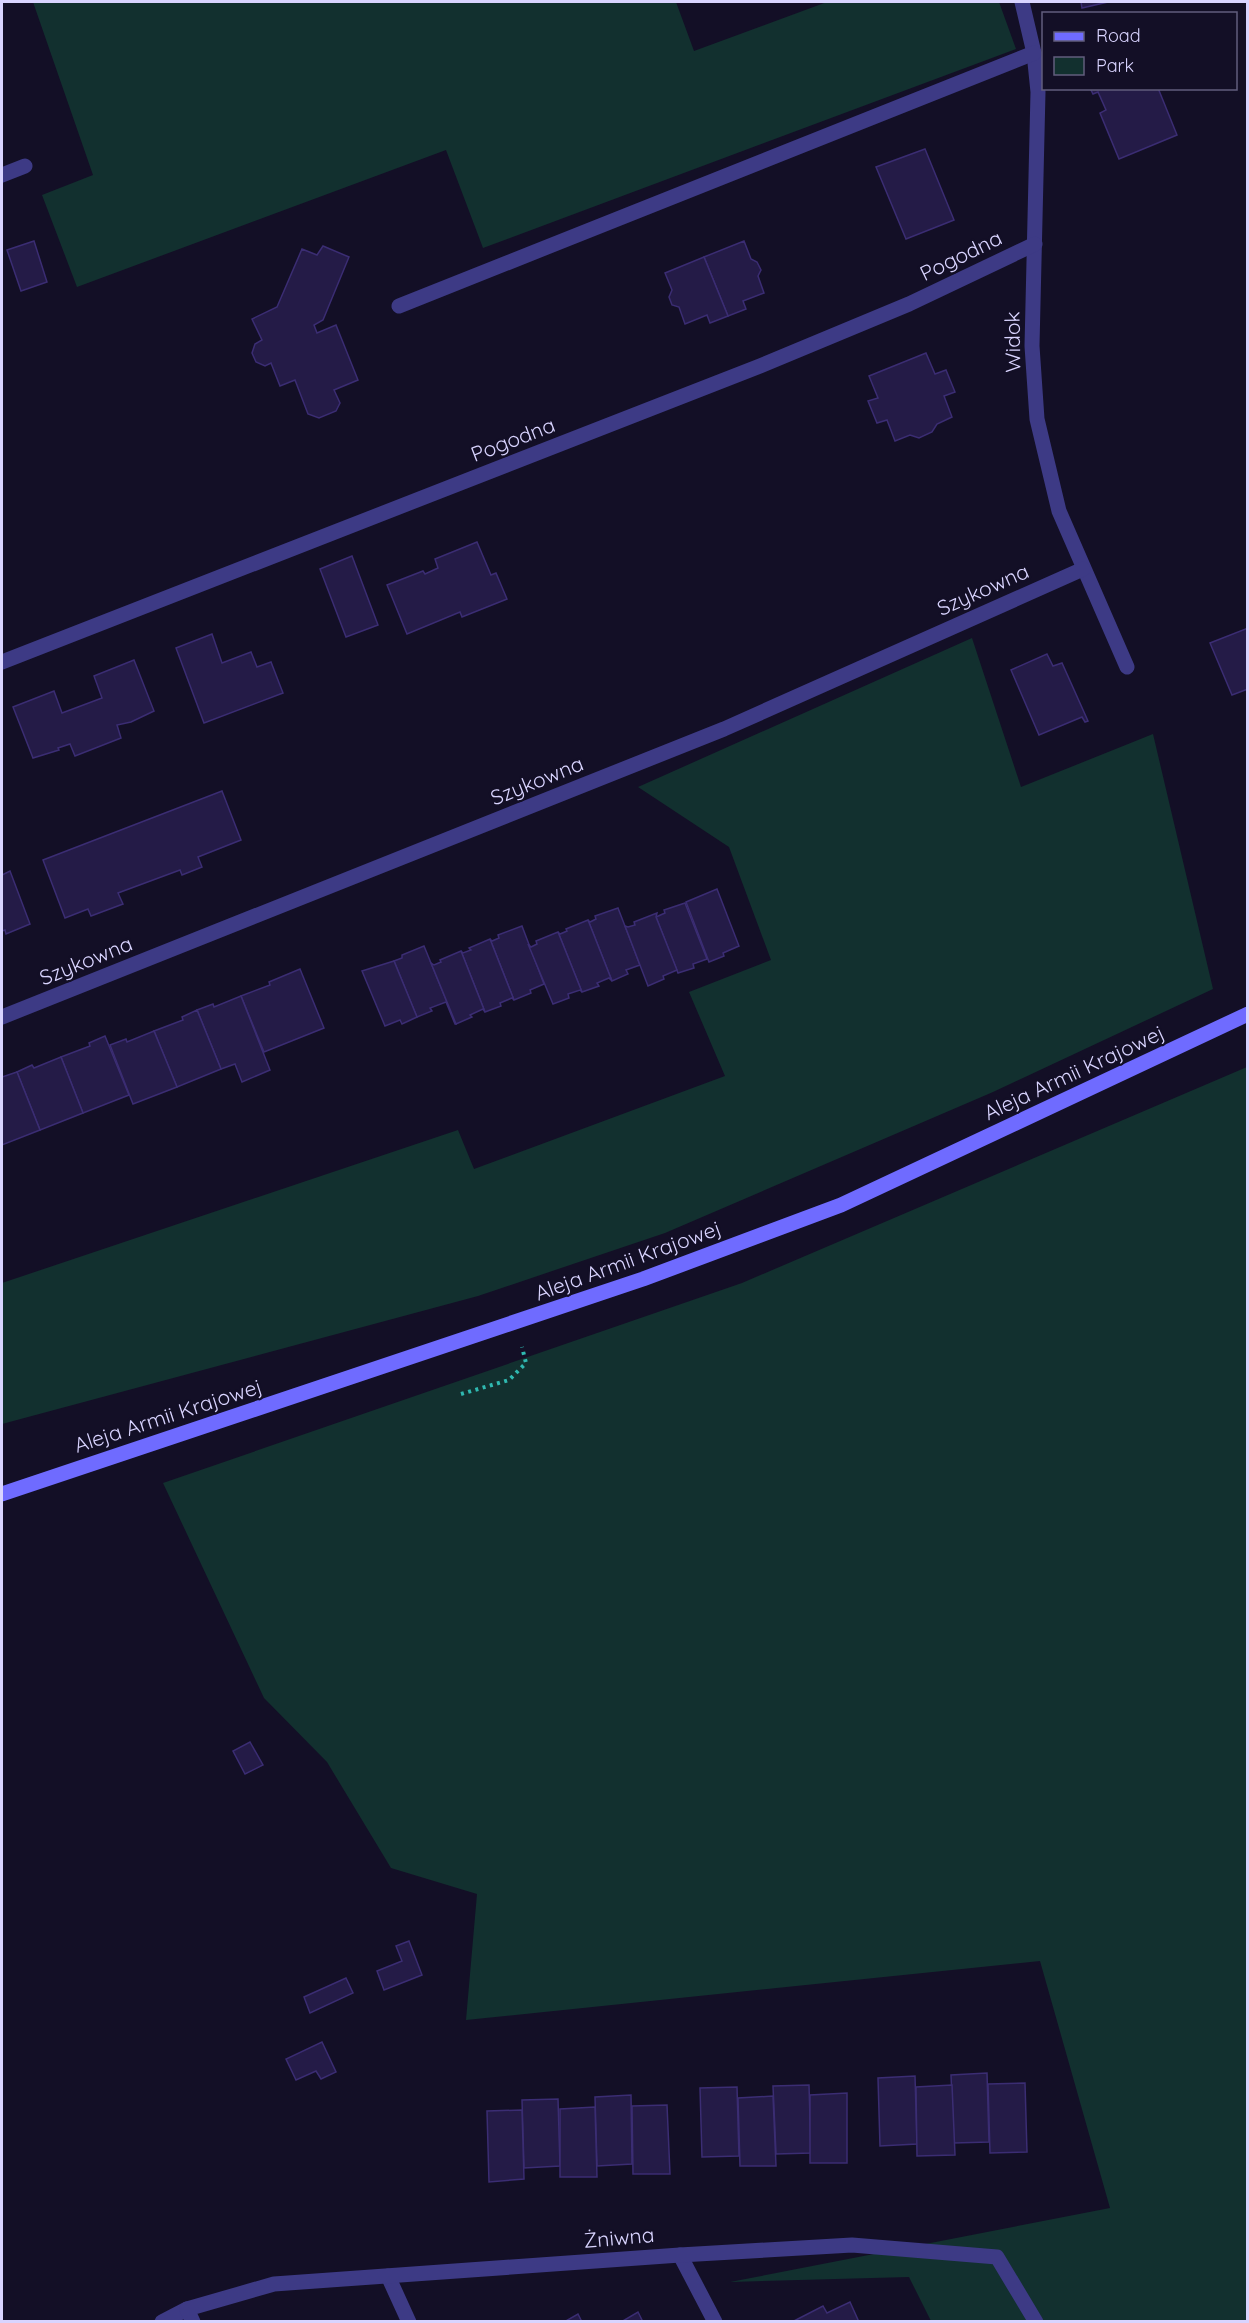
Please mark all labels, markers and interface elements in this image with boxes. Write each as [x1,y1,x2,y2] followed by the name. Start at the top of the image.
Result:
[1042,12,1237,90] legend
[1096,24,1141,47] text: Road
[1096,54,1134,77] text: Park
[915,224,1006,286] street label: Pogodna
[998,311,1026,373] street label: Widok
[467,411,558,467] street label: Pogodna
[933,557,1033,621] street label: Szykowna
[486,750,587,810] street label: Szykowna
[35,930,136,990] street label: Szykowna
[979,1019,1168,1125] street label: Aleja Armii Krajowej
[531,1214,724,1306] street label: Aleja Armii Krajowej
[70,1372,265,1458] street label: Aleja Armii Krajowej
[583,2221,655,2253] street label: Żniwna

